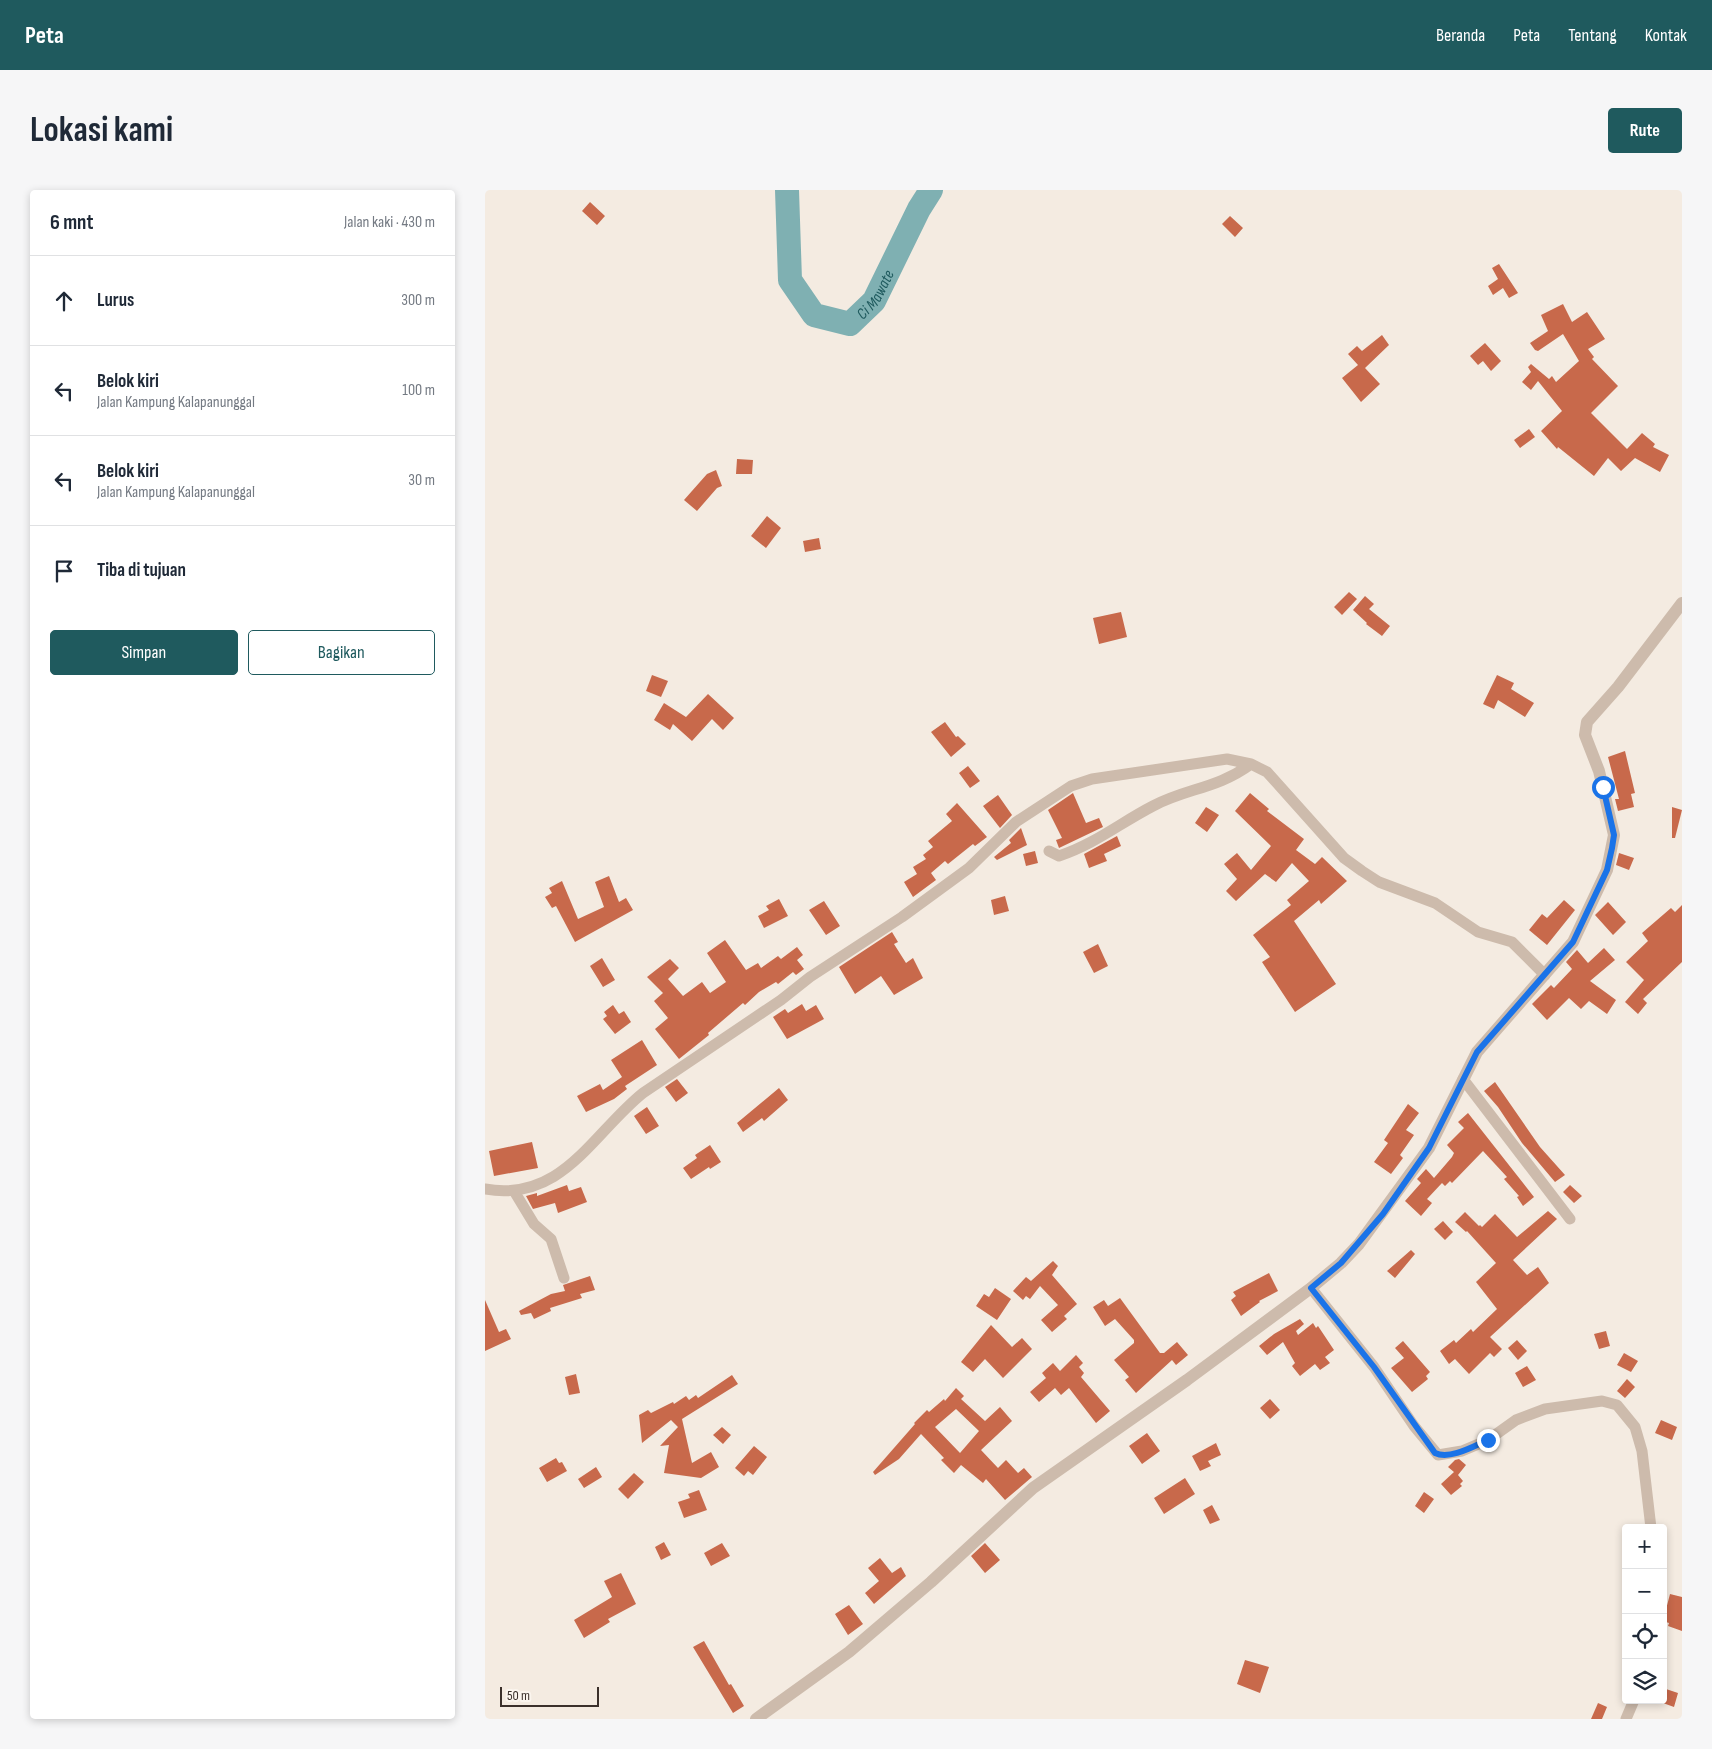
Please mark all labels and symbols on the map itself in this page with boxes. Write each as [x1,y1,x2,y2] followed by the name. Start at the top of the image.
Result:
[853,267,899,324] water label: Ci Mawate
[1592,776,1615,799] route start
[1477,1429,1500,1452] route end
[500,1684,599,1707] scale bar

